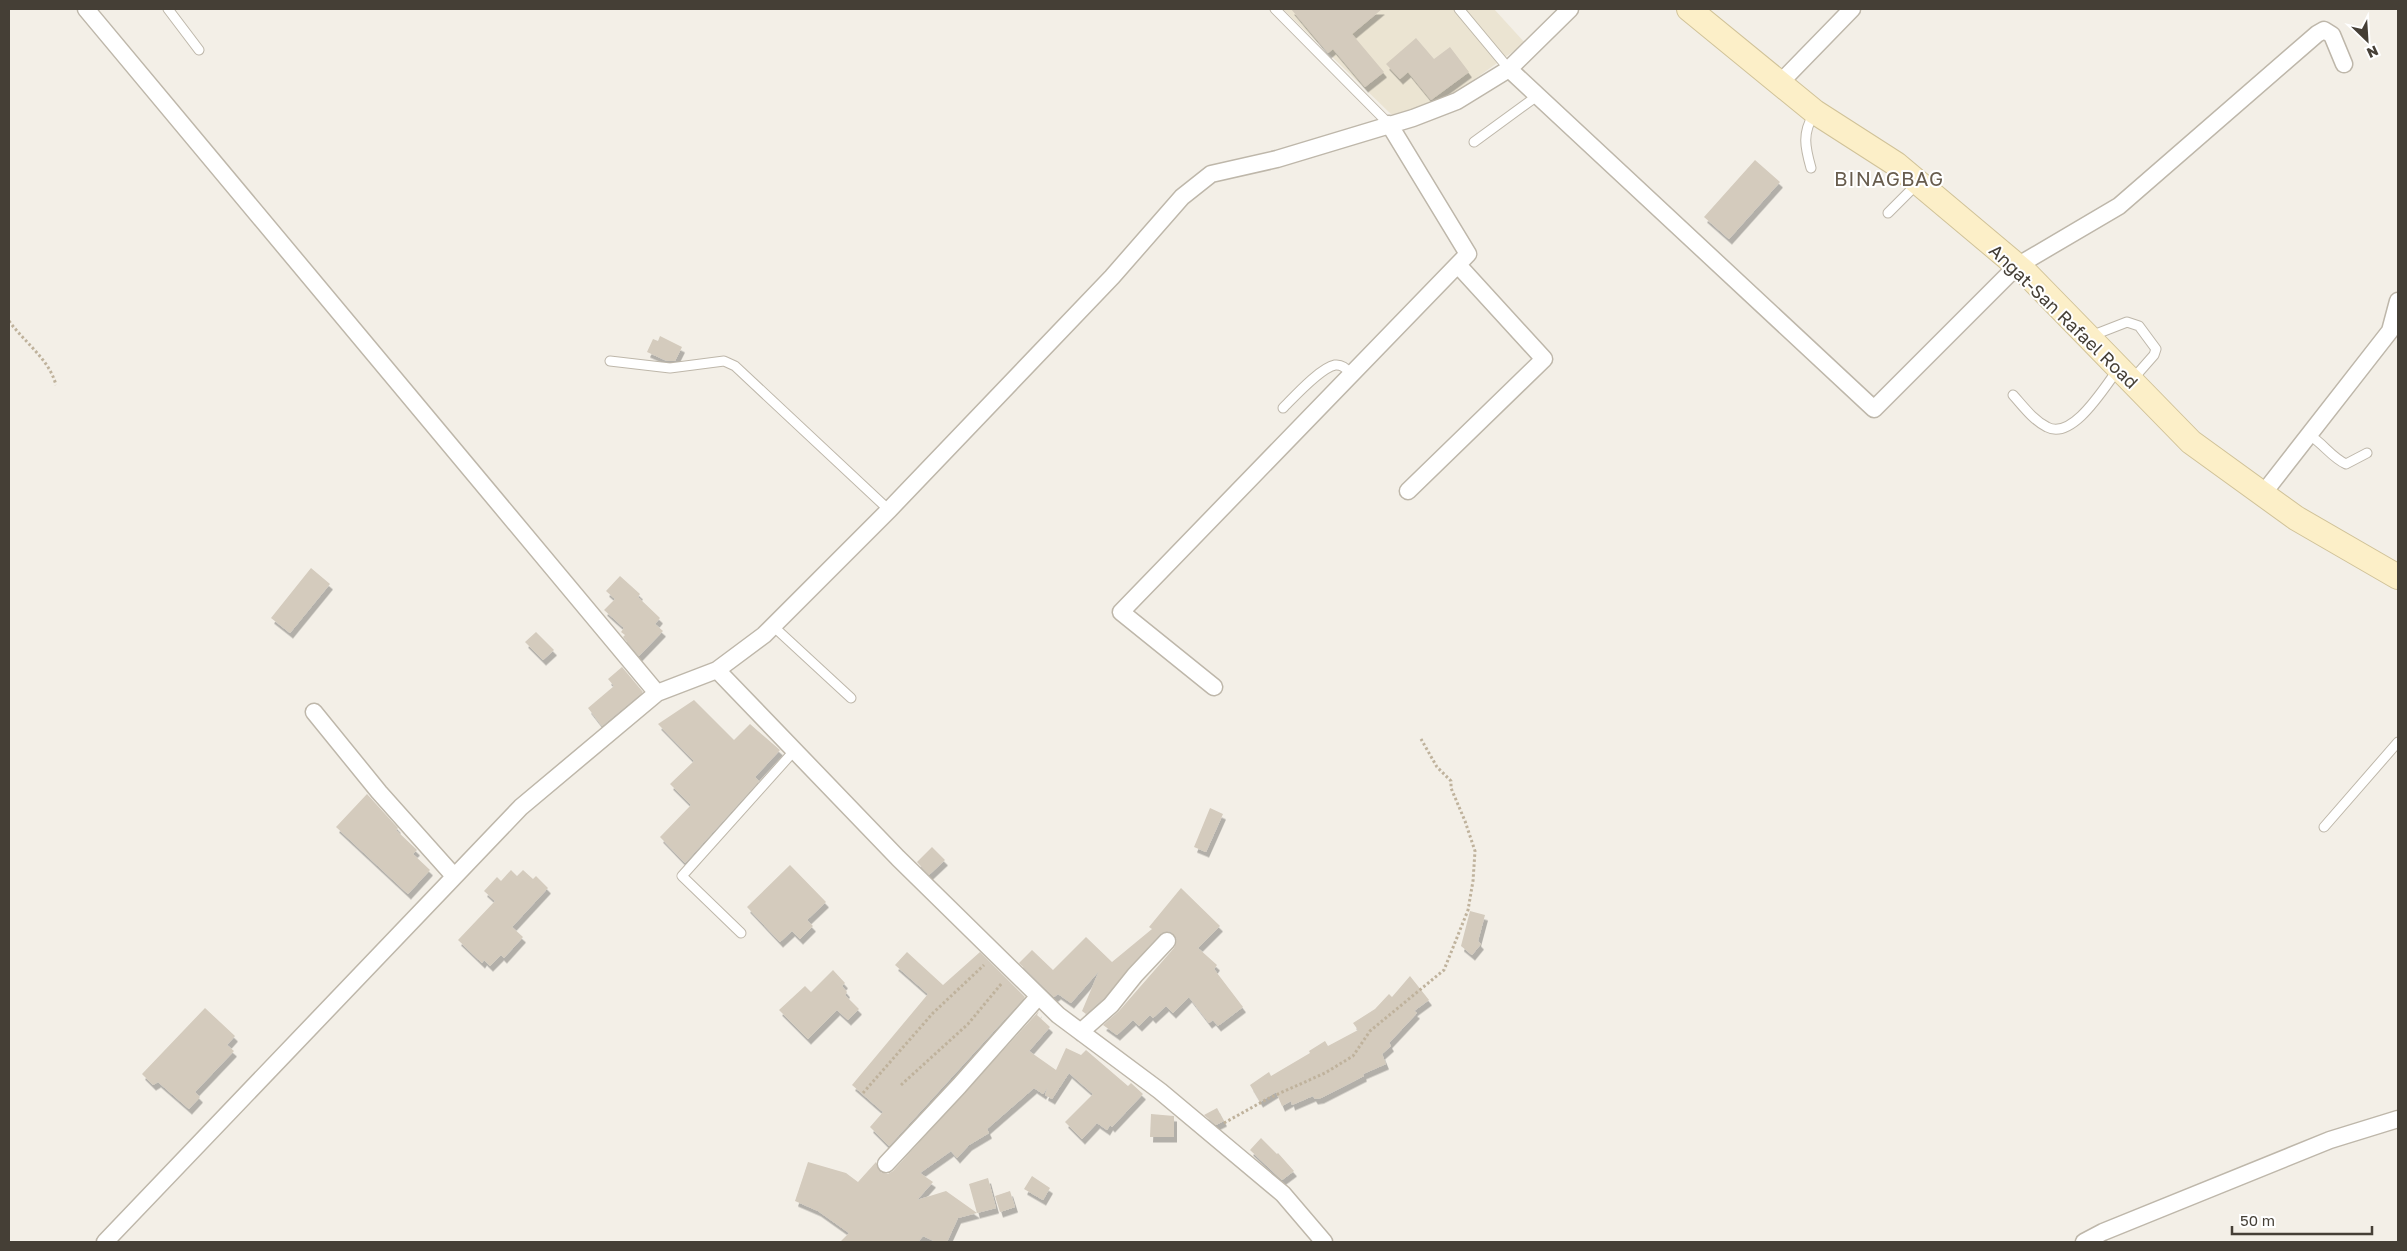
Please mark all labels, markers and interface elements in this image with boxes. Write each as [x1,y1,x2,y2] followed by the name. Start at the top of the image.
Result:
[2342,15,2392,65] north arrow
[2364,42,2381,62] text: N
[1834,166,1944,190] district label: BINAGBAG
[1985,239,2143,393] street label: Angat-San Rafael Road
[2232,1204,2372,1236] scale bar
[2240,1211,2275,1229] text: 50 m

